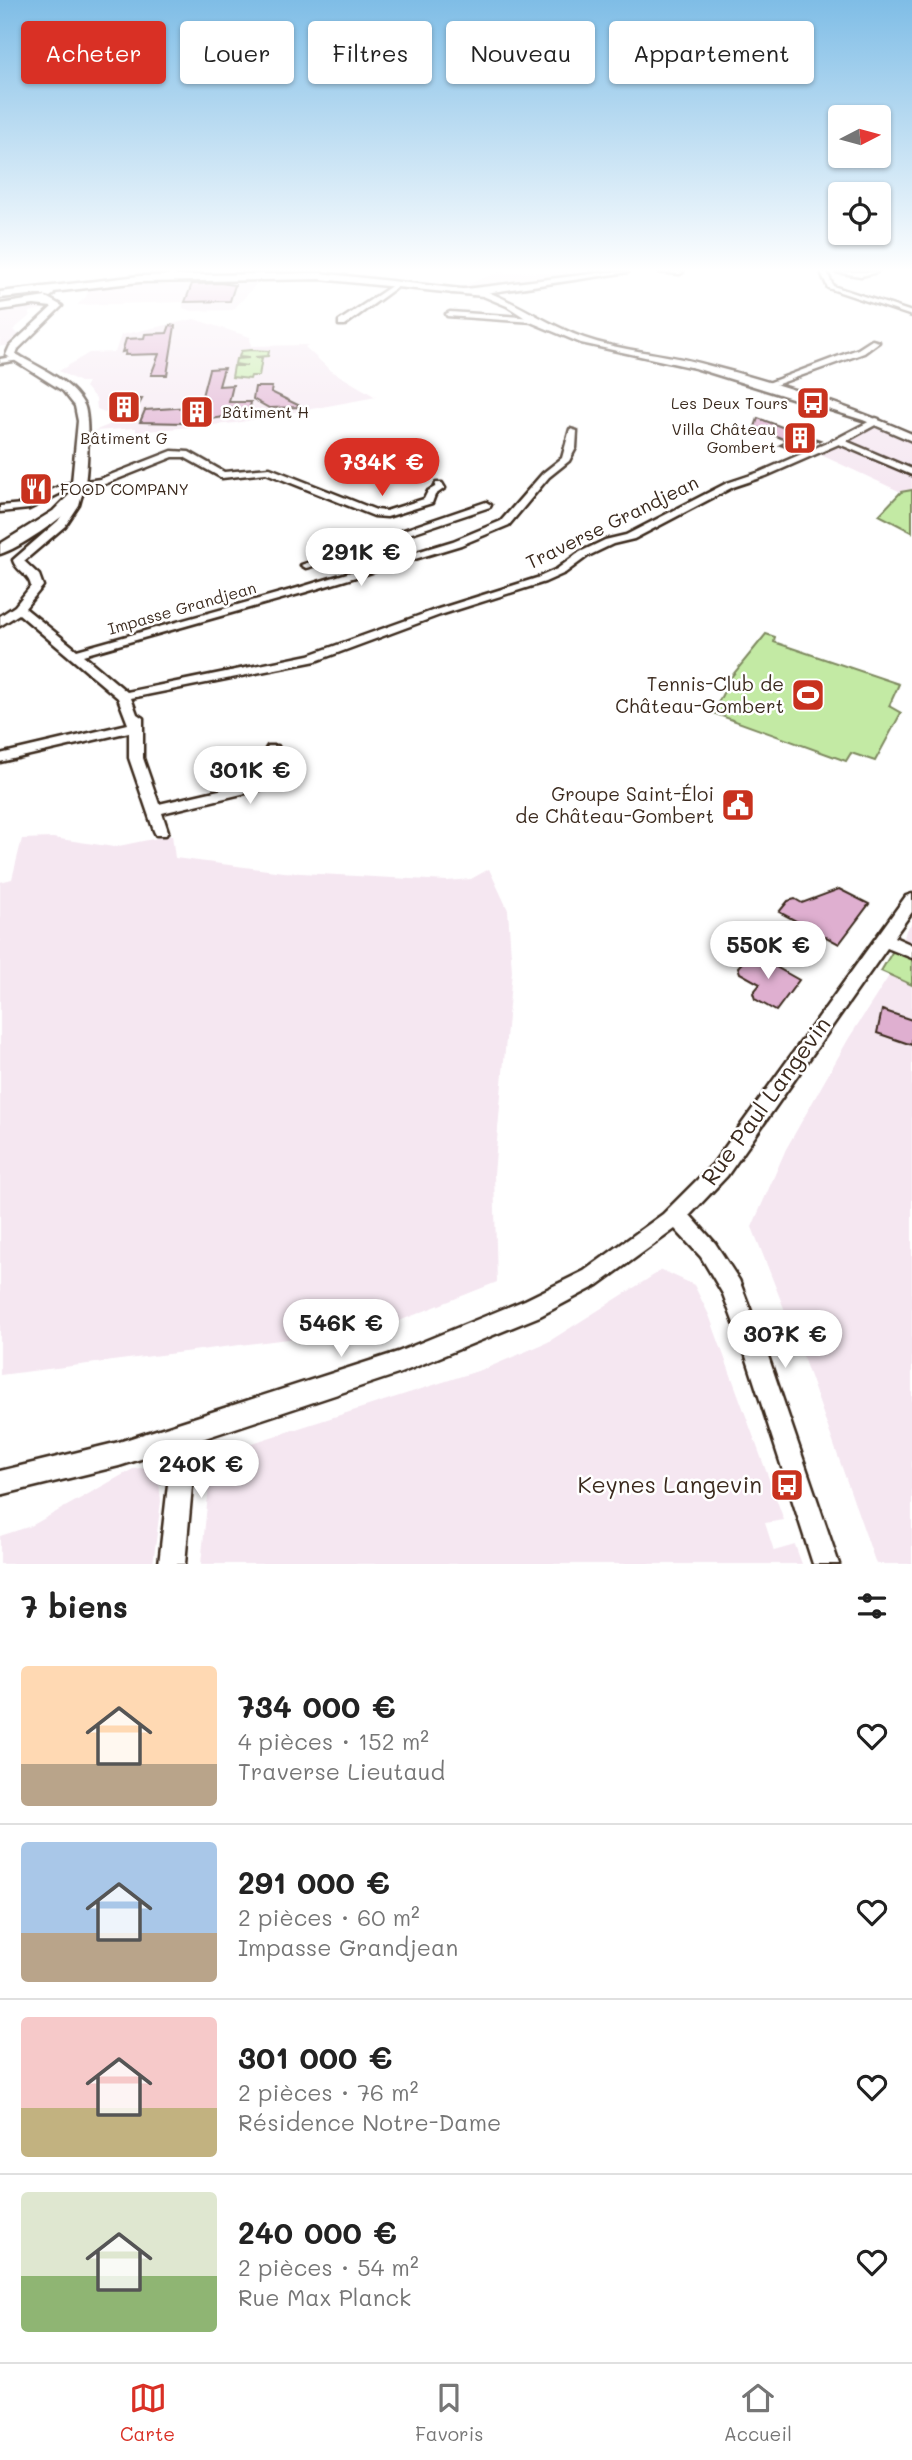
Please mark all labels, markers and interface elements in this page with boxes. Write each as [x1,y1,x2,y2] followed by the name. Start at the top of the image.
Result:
[21,21,166,84] chip: Acheter
[180,21,294,84] chip: Louer
[308,21,432,84] chip: Filtres
[446,21,595,84] chip: Nouveau
[609,21,814,84] chip: Appartement
[828,105,891,168] north arrow
[828,105,891,245] map controls
[828,182,891,245] button: locate
[794,384,832,422] bus stop icon: Les Deux Tours
[105,388,143,426] building icon: Bâtiment G
[671,392,788,413] place label: Les Deux Tours
[178,393,216,431] building icon: Bâtiment H
[222,401,309,422] place label: Bâtiment H
[672,418,776,457] place label: Villa Château Gombert
[781,419,819,457] building icon: Villa Château Gombert
[80,427,168,448] place label: Bâtiment G
[325,438,439,498] pin: 734K €
[340,446,424,476] text: 734K €
[521,469,702,574] street label: Traverse Grandjean
[17,470,55,508] restaurant icon: FOOD COMPANY
[60,478,189,499] place label: FOOD COMPANY
[304,528,418,588] pin: 291K €
[322,536,400,566] text: 291K €
[105,576,258,639] street label: Impasse Grandjean
[615,671,784,718] place label: Tennis-Club de Château-Gombert
[789,676,827,714] sports icon: Tennis-Club de Château-Gombert
[193,746,307,806] pin: 301K €
[210,754,290,784] text: 301K €
[515,781,714,828] place label: Groupe Saint-Éloi de Château-Gombert
[719,786,757,824] public building icon: Groupe Saint-Éloi de Château-Gombert
[711,922,825,981] pin: 550K €
[726,929,810,959] text: 550K €
[694,1010,837,1191] street label: Rue Paul Langevin
[284,1300,398,1359] pin: 546K €
[299,1307,383,1337] text: 546K €
[728,1310,842,1370] pin: 307K €
[743,1318,827,1348] text: 307K €
[144,1440,258,1500] pin: 240K €
[159,1448,243,1478] text: 240K €
[768,1466,806,1504] bus stop icon: Keynes Langevin
[578,1469,762,1499] place label: Keynes Langevin
[21,1586,128,1626] text: 7 biens
[853,1587,891,1625] icon: filters
[238,1686,396,1726] text: 734 000 €
[77,1694,161,1778] icon: home
[853,1717,891,1755] icon: heart
[238,1726,429,1756] text: 4 pièces · 152 m²
[238,1756,445,1786] text: Traverse Lieutaud
[238,1862,390,1902] text: 291 000 €
[77,1870,161,1954] icon: home
[853,1893,891,1931] icon: heart
[238,1902,420,1932] text: 2 pièces · 60 m²
[238,1932,458,1962] text: Impasse Grandjean
[238,2037,392,2077] text: 301 000 €
[77,2045,161,2129] icon: home
[853,2068,891,2106] icon: heart
[238,2077,418,2107] text: 2 pièces · 76 m²
[238,2107,501,2137] text: Résidence Notre-Dame
[238,2212,397,2252] text: 240 000 €
[77,2220,161,2304] icon: home
[853,2243,891,2281] icon: heart
[238,2252,419,2282] text: 2 pièces · 54 m²
[238,2282,411,2312] text: Rue Max Planck
[120,2379,175,2446] tab: Carte
[415,2379,484,2446] tab: Favoris
[724,2379,792,2446] tab: Accueil

